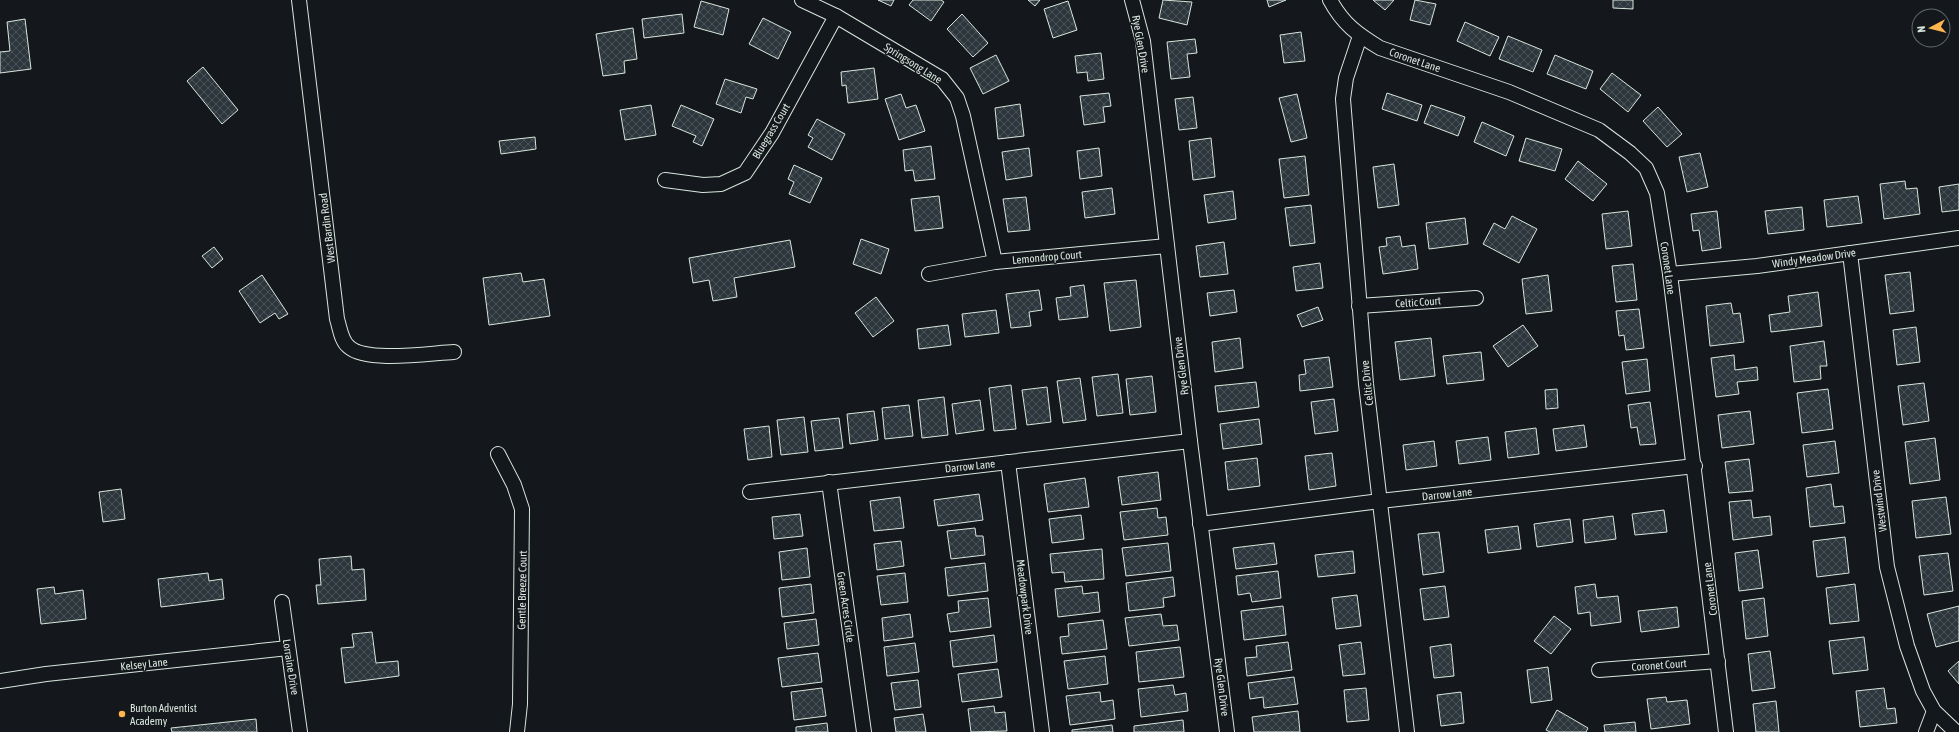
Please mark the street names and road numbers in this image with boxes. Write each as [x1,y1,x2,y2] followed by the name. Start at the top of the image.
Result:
[1130,14,1152,74] street label: Rye Glen Drive
[882,40,944,86] street label: Springsong Lane
[1388,46,1442,74] street label: Coronet Lane
[750,101,792,161] street label: Bluegrass Court
[317,192,337,264] street label: West Bardin Road
[1658,241,1678,295] street label: Coronet Lane
[1771,246,1857,270] street label: Windy Meadow Drive
[1012,248,1082,266] street label: Lemondrop Court
[1395,294,1441,310] street label: Celtic Court
[1171,336,1191,396] street label: Rye Glen Drive
[1359,360,1375,406] street label: Celtic Drive
[944,457,996,475] street label: Darrow Lane
[1869,469,1889,533] street label: Westwind Drive
[1421,485,1473,503] street label: Darrow Lane
[515,550,529,630] street label: Gentle Breeze Court
[1014,559,1036,635] street label: Meadowpark Drive
[1701,562,1719,616] street label: Coronet Lane
[835,571,857,643] street label: Green Acres Circle
[281,638,301,696] street label: Lorraine Drive
[120,656,168,672] street label: Kelsey Lane
[1212,657,1232,717] street label: Rye Glen Drive
[1631,657,1687,673] street label: Coronet Court

